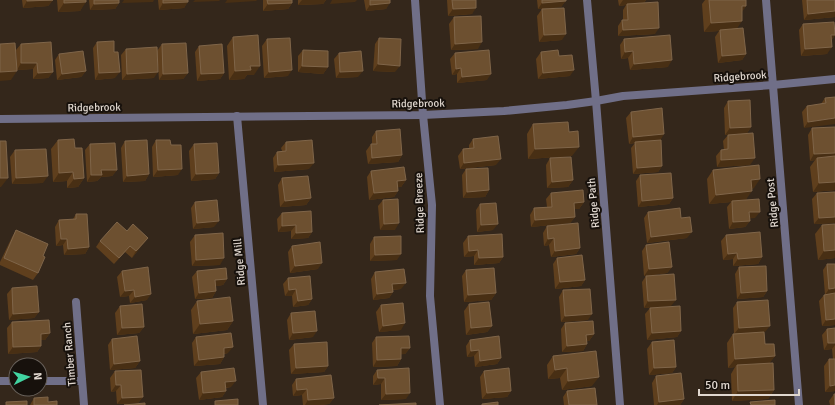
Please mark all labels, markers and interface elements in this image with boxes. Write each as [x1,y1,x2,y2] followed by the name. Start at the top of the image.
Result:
[713,68,768,85] street label: Ridgebrook
[391,97,445,110] street label: Ridgebrook
[67,101,121,114] street label: Ridgebrook
[412,172,427,234] street label: Ridge Breeze
[585,177,602,229] street label: Ridge Path
[764,178,781,228] street label: Ridge Post
[231,238,248,286] street label: Ridge Mill
[60,321,79,387] street label: Timber Ranch
[8,357,48,397] north arrow
[699,371,799,397] scale bar
[31,372,44,381] text: N
[705,378,730,393] text: 50 m

